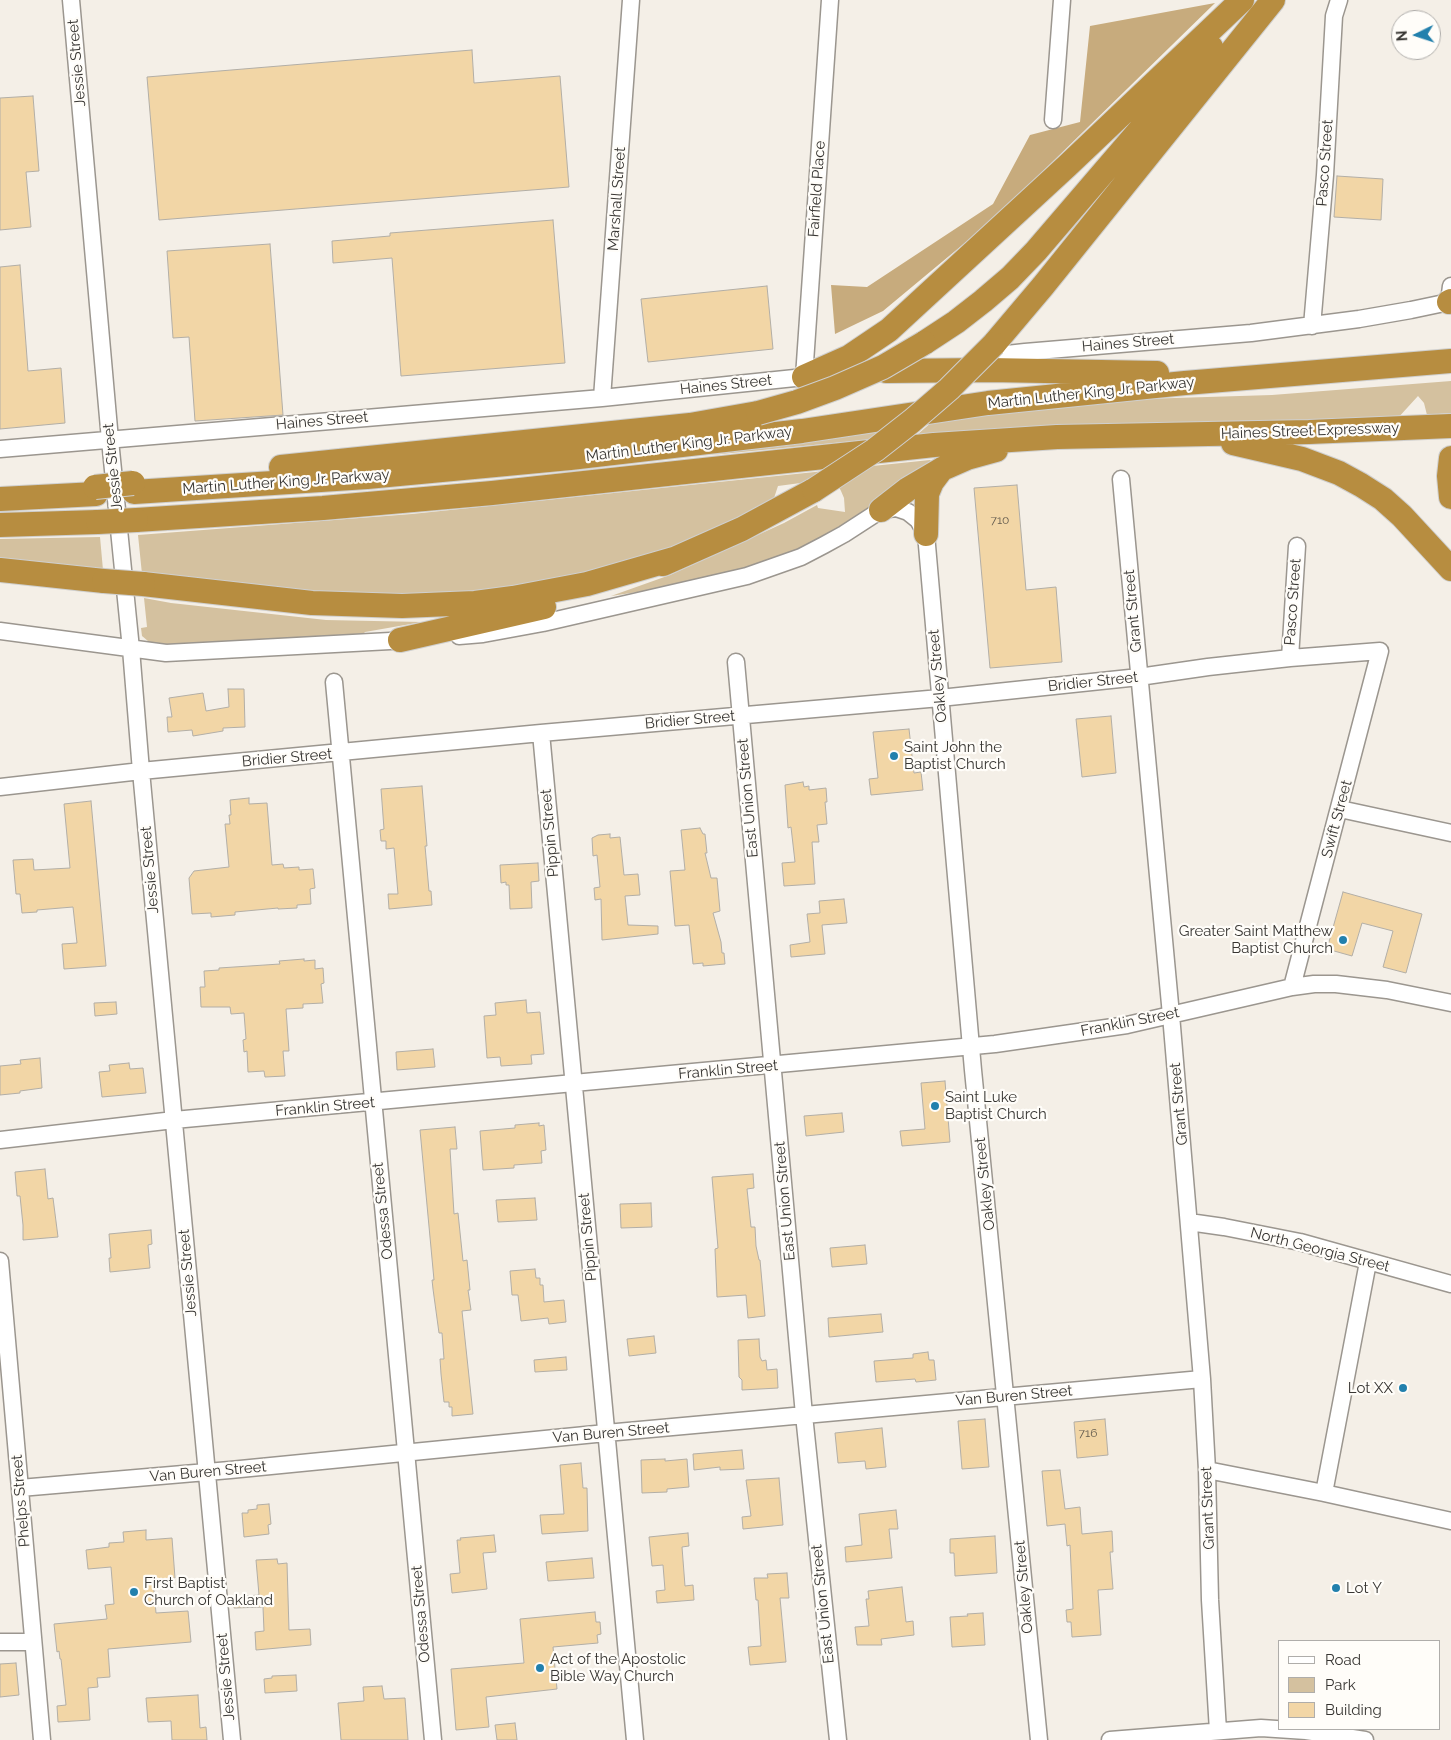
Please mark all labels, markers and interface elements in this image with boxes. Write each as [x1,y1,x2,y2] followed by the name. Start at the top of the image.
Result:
[1391,10,1441,60] north arrow
[64,18,90,108] street label: Jessie Street
[1394,30,1410,42] text: N
[1313,119,1337,207] street label: Pasco Street
[805,140,829,238] street label: Fairfield Place
[604,146,630,252] street label: Marshall Street
[1081,330,1175,356] street label: Haines Street
[679,371,773,399] street label: Haines Street
[987,373,1195,413] street label: Martin Luther King Jr. Parkway
[275,408,369,434] street label: Haines Street
[1220,419,1400,443] street label: Haines Street Expressway
[99,422,127,512] street label: Jessie Street
[585,422,793,466] street label: Martin Luther King Jr. Parkway
[182,466,390,498] street label: Martin Luther King Jr. Parkway
[991,513,1009,527] house number: 710
[1281,558,1305,646] street label: Pasco Street
[1120,569,1146,653] street label: Grant Street
[925,629,951,723] street label: Oakley Street
[1047,668,1139,696] street label: Bridier Street
[644,707,736,733] street label: Bridier Street
[734,738,762,858] street label: East Union Street
[904,738,1006,773] place label: Saint John the Baptist Church
[241,745,333,771] street label: Bridier Street
[888,750,900,762] marker: Saint John the Baptist Church
[1318,778,1356,860] street label: Swift Street
[537,788,563,878] street label: Pippin Street
[137,825,163,915] street label: Jessie Street
[1179,922,1333,957] place label: Greater Saint Matthew Baptist Church
[1337,934,1349,946] marker: Greater Saint Matthew Baptist Church
[1079,1004,1181,1040] street label: Franklin Street
[677,1057,779,1083] street label: Franklin Street
[1166,1062,1192,1146] street label: Grant Street
[945,1088,1047,1123] place label: Saint Luke Baptist Church
[274,1094,376,1120] street label: Franklin Street
[929,1100,941,1112] marker: Saint Luke Baptist Church
[971,1137,999,1231] street label: Oakley Street
[771,1141,799,1261] street label: East Union Street
[369,1162,397,1260] street label: Odessa Street
[575,1192,601,1282] street label: Pippin Street
[1249,1224,1391,1276] street label: North Georgia Street
[175,1228,201,1318] street label: Jessie Street
[1348,1379,1393,1397] place label: Lot XX
[955,1382,1073,1410] street label: Van Buren Street
[1397,1382,1409,1394] marker: Lot XX
[552,1419,670,1447] street label: Van Buren Street
[1079,1426,1097,1440] house number: 716
[8,1454,34,1548] street label: Phelps Street
[149,1458,267,1486] street label: Van Buren Street
[1198,1466,1218,1550] street label: Grant Street
[1011,1540,1037,1634] street label: Oakley Street
[808,1544,838,1664] street label: East Union Street
[408,1565,434,1663] street label: Odessa Street
[144,1574,273,1609] place label: First Baptist Church of Oakland
[1346,1579,1382,1597] place label: Lot Y
[1330,1582,1342,1594] marker: Lot Y
[128,1586,140,1598] marker: First Baptist Church of Oakland
[213,1632,239,1722] street label: Jessie Street
[1278,1640,1441,1730] legend
[550,1650,686,1685] place label: Act of the Apostolic Bible Way Church
[1325,1651,1361,1669] text: Road
[534,1662,546,1674] marker: Act of the Apostolic Bible Way Church
[1325,1676,1356,1694] text: Park
[1325,1701,1382,1719] text: Building

